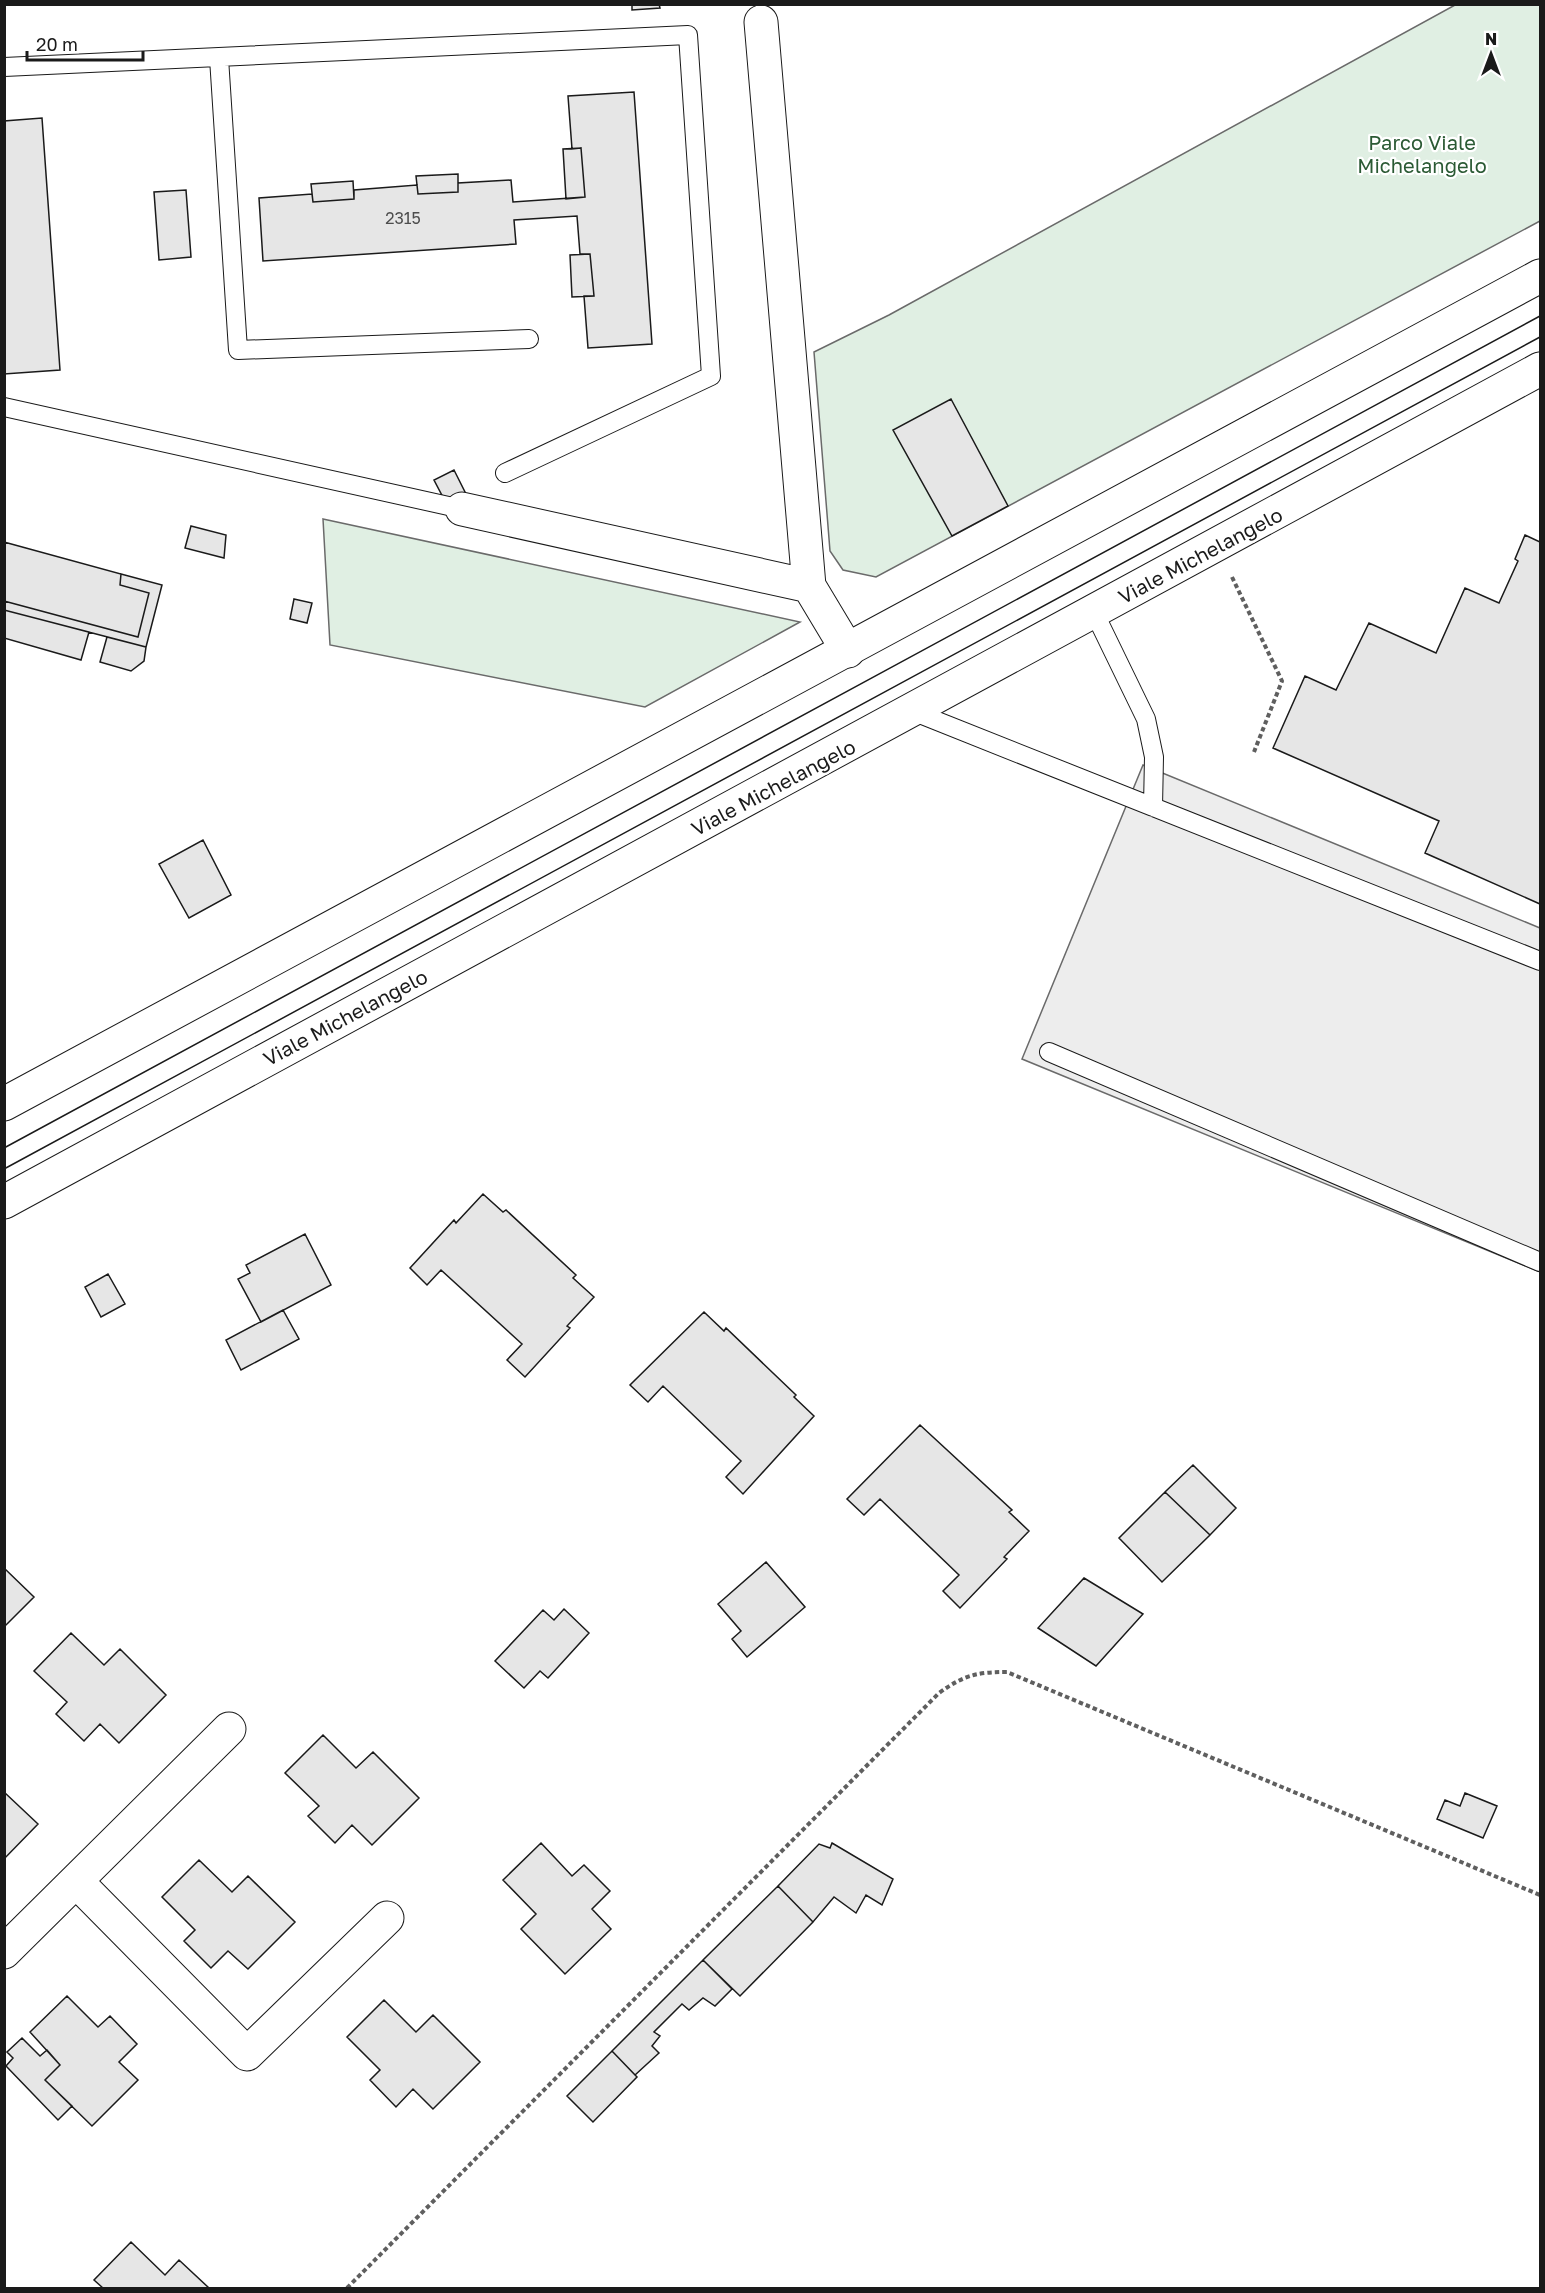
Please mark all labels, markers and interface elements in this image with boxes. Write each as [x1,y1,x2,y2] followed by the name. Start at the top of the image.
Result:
[27,24,142,62] scale bar
[1461,24,1521,84] north arrow
[1485,29,1497,49] text: N
[36,33,78,55] text: 20 m
[1357,130,1487,177] park label: Parco Viale Michelangelo
[385,208,421,228] house number: 2315
[1114,502,1286,608] street label: Viale Michelangelo
[687,734,859,840] street label: Viale Michelangelo
[259,964,431,1070] street label: Viale Michelangelo

